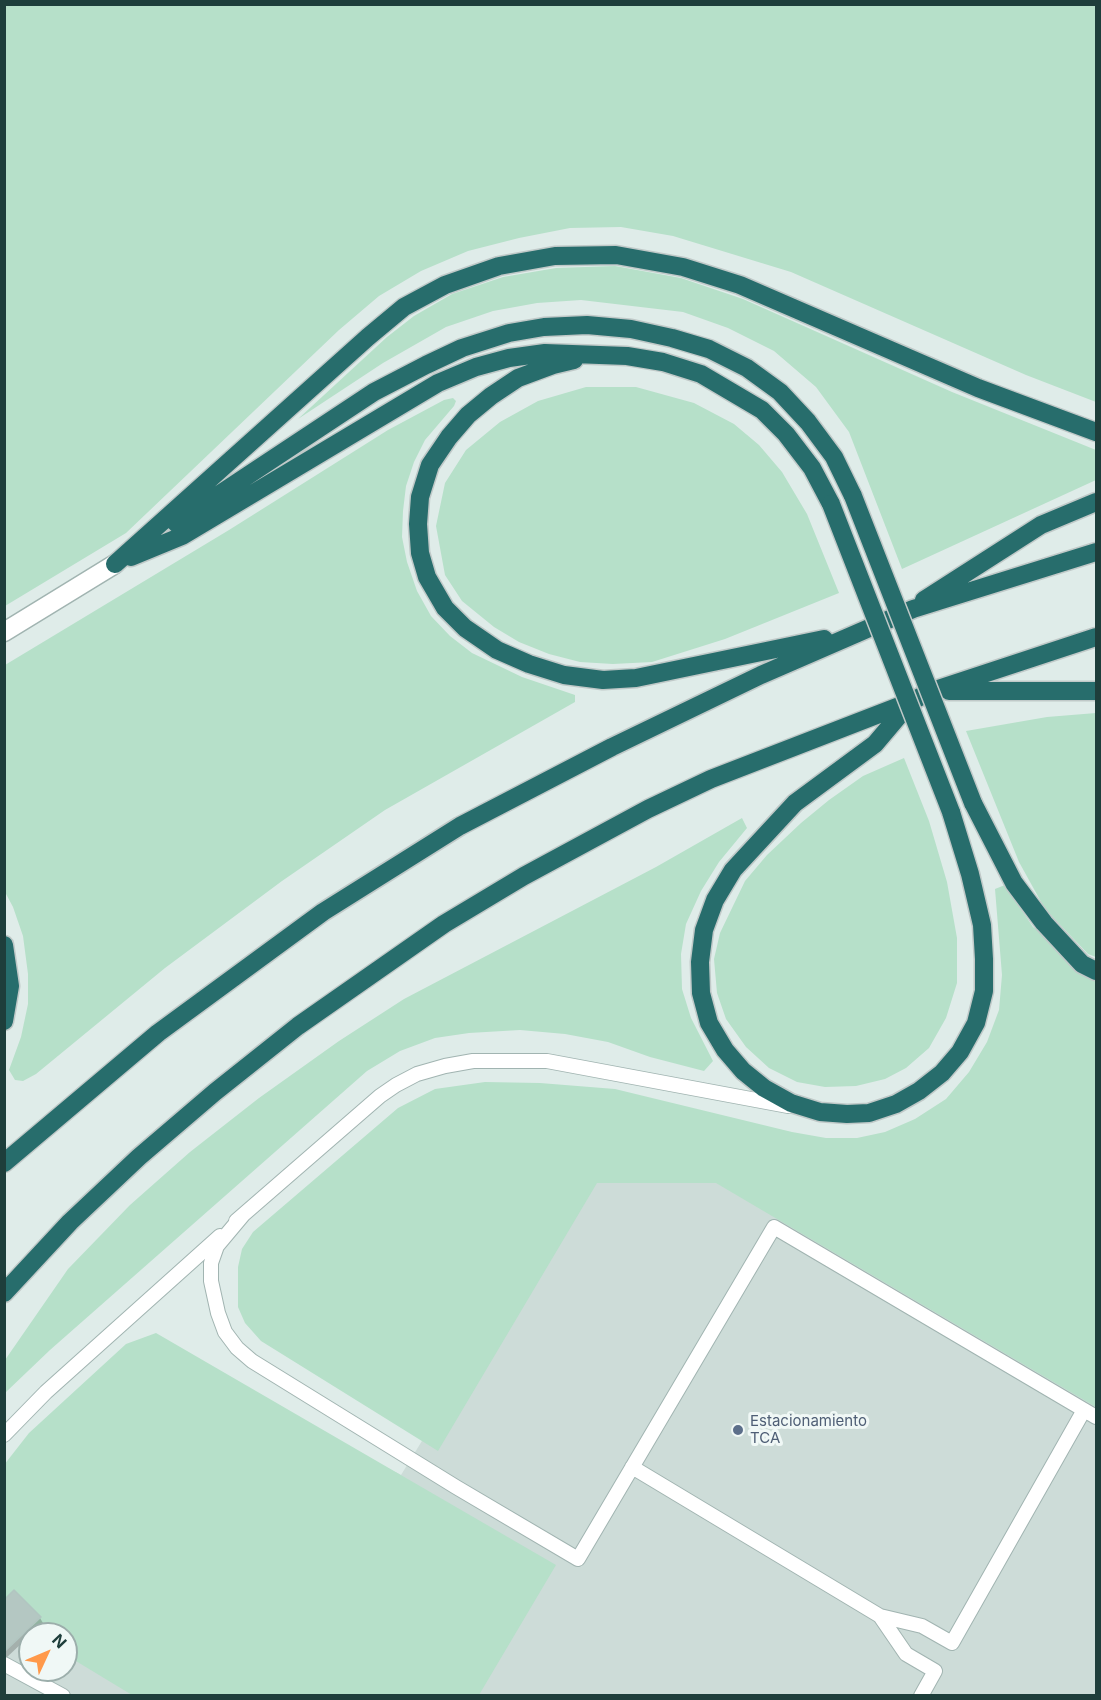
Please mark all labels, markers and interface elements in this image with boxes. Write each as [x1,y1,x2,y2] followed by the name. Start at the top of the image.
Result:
[750,1412,867,1447] place label: Estacionamiento TCA
[731,1423,745,1437] marker: Estacionamiento TCA
[18,1622,78,1682] north arrow
[48,1630,71,1652] text: N

